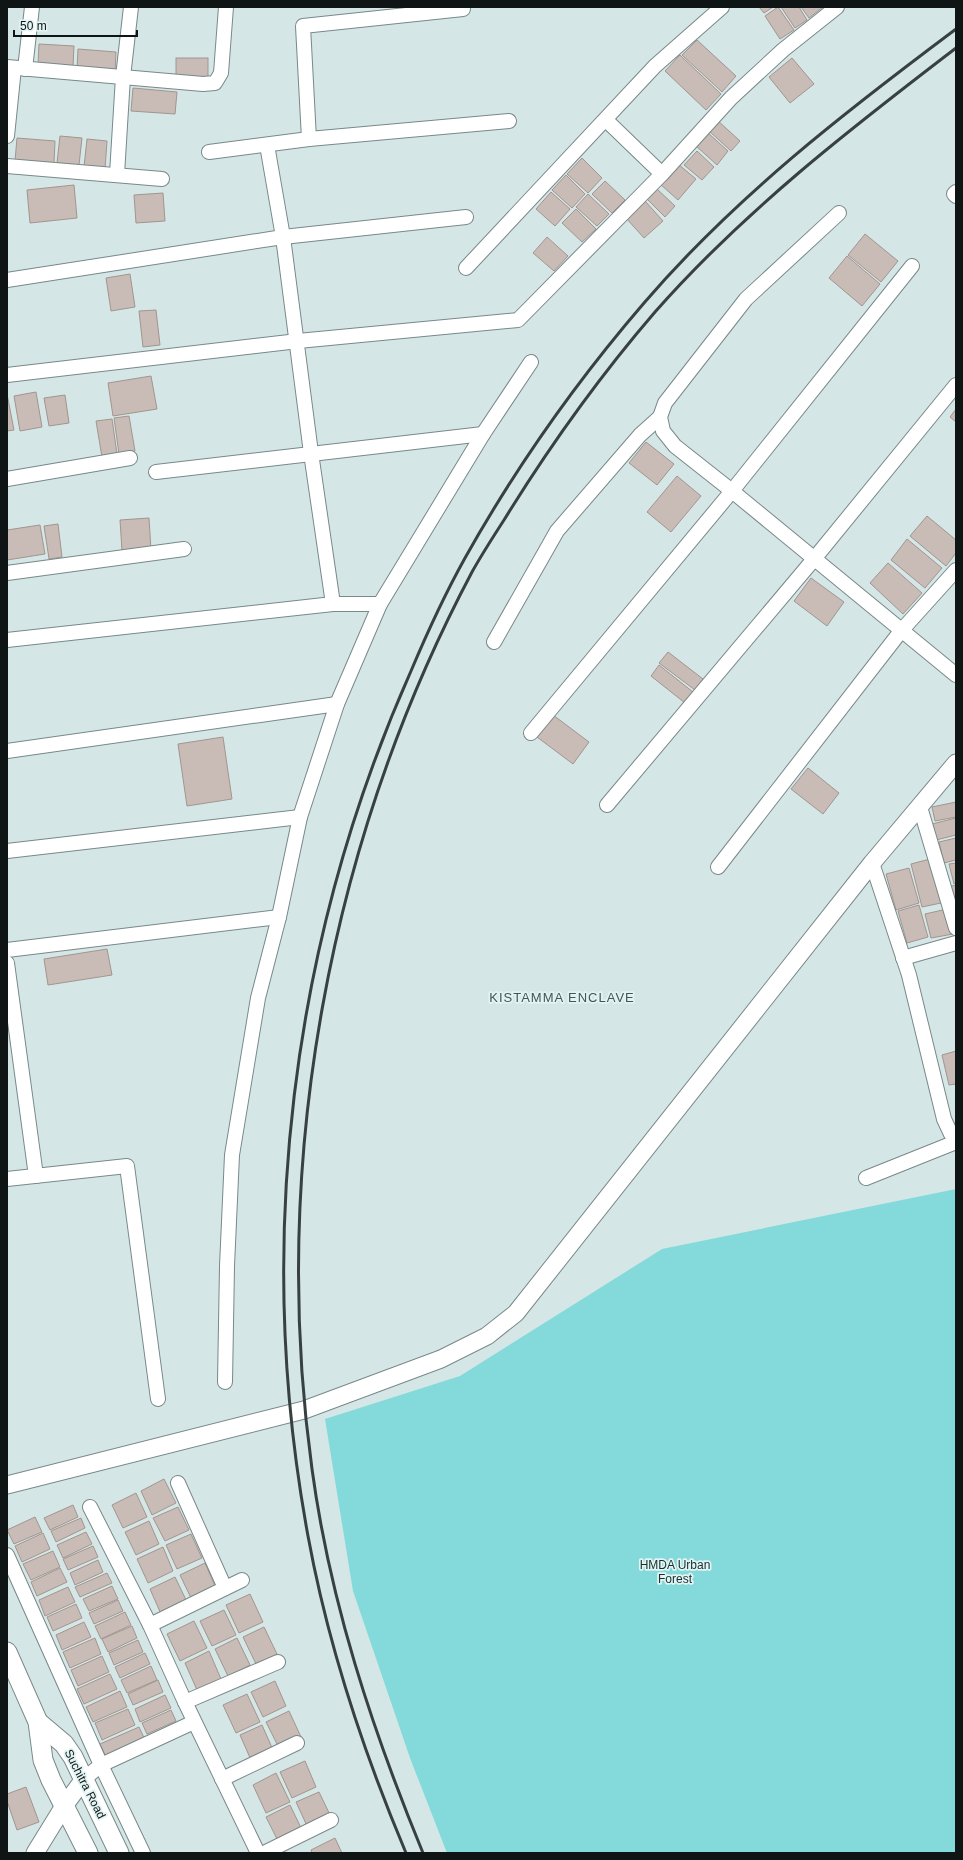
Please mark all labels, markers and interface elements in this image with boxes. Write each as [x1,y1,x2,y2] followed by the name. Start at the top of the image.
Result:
[14,12,137,38] scale bar
[20,19,47,33] text: 50 m
[489,990,635,1005] district label: KISTAMMA ENCLAVE
[640,1558,710,1586] park label: HMDA Urban Forest
[62,1747,108,1821] street label: Suchitra Road

